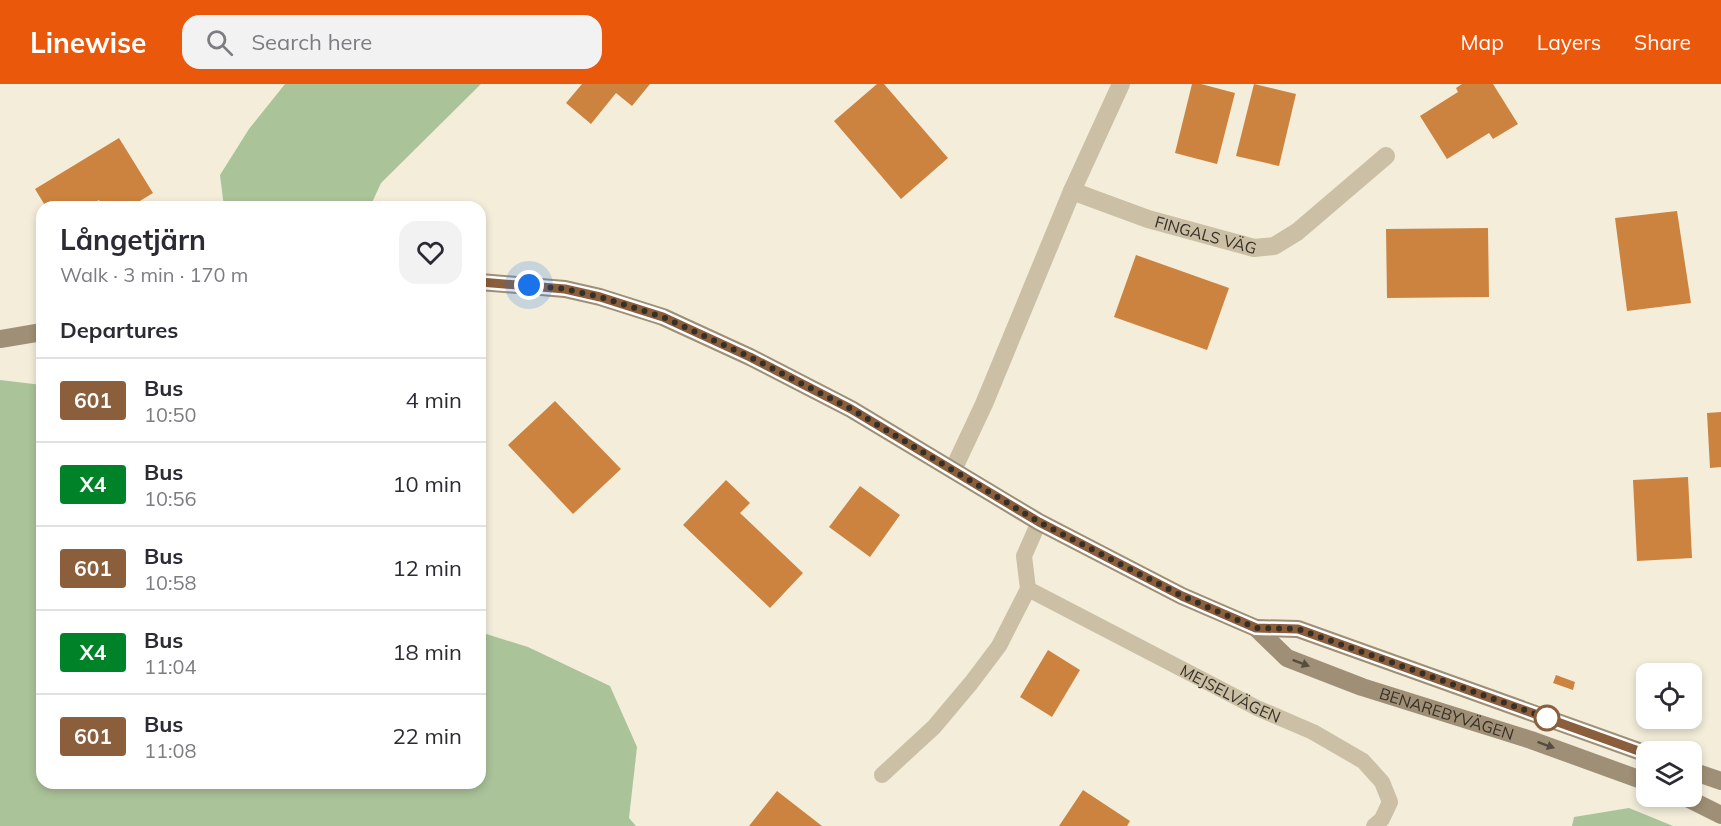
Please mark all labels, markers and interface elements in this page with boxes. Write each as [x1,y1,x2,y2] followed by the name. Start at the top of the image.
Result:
[182,15,602,69] search box
[30,25,146,60] text: Linewise
[203,26,236,59] icon: search
[251,28,372,56] text: Search here
[1461,29,1504,55] text: Map
[1537,29,1601,55] text: Layers
[1634,29,1691,55] text: Share
[1153,211,1259,258] street label: FINGALS VÄG
[399,221,462,284] button: heart
[60,222,206,257] text: Långetjärn
[60,262,248,287] text: Walk · 3 min · 170 m
[514,270,544,300] your location
[60,316,178,344] text: Departures
[144,374,183,402] text: Bus
[406,386,462,414] text: 4 min
[74,387,112,413] text: 601
[144,402,197,427] text: 10:50
[144,458,183,486] text: Bus
[392,470,462,498] text: 10 min
[80,471,106,497] text: X4
[144,486,197,511] text: 10:56
[144,542,183,570] text: Bus
[392,554,462,582] text: 12 min
[74,555,112,581] text: 601
[144,570,197,595] text: 10:58
[144,626,183,654] text: Bus
[392,638,462,666] text: 18 min
[80,639,106,665] text: X4
[144,654,197,679] text: 11:04
[1293,659,1311,669] one-way arrow
[1177,660,1284,727] street label: MEJSELVÄGEN
[1636,663,1702,807] map controls
[1636,663,1702,729] button: locate
[1377,683,1517,744] street label: BENAREBYVÄGEN
[1534,705,1560,731] unlabelled marker
[144,710,183,738] text: Bus
[392,722,462,750] text: 22 min
[74,723,112,749] text: 601
[144,738,197,763] text: 11:08
[1537,741,1555,751] one-way arrow
[1636,741,1702,807] button: layers

